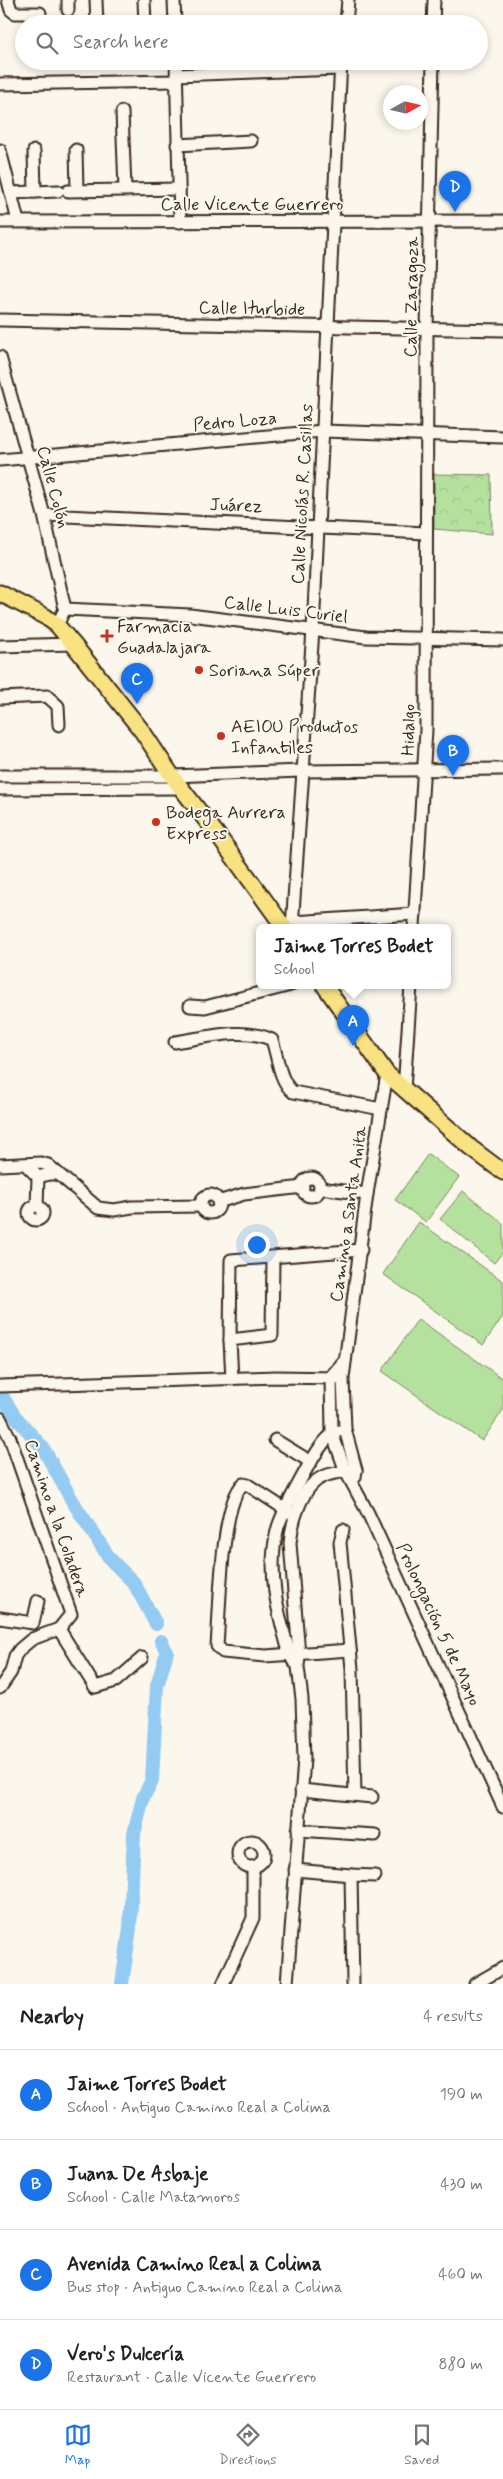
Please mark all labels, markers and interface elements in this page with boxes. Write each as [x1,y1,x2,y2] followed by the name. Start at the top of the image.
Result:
[15,15,488,70] search box
[33,29,61,57] icon: search
[73,30,169,55] text: Search here
[383,85,428,130] north arrow
[439,171,471,212] pin: D
[161,193,343,217] street label: Calle Vicente Guerrero
[399,236,426,358] street label: Calle Zaragoza
[198,296,306,322] street label: Calle Iturbide
[286,403,320,585] street label: Calle Nicolás R. Casillas
[192,406,278,438] street label: Pedro Loza
[31,443,76,531] street label: Calle Colón
[209,493,263,519] street label: Juárez
[222,590,349,630] street label: Calle Luis Curiel
[117,615,211,660] place label: Farmacia Guadalajara
[101,630,113,642] marker: Farmacia Guadalajara
[209,659,319,683] place label: Soriana Súper
[121,663,153,704] pin: C
[193,664,205,676] marker: Soriana Súper
[397,704,421,756] street label: Hidalgo
[231,715,358,760] place label: AEIOU Productos Infantiles
[215,730,227,742] marker: AEIOU Productos Infantiles
[437,735,469,776] pin: B
[166,801,286,846] place label: Bodega Aurrera Express
[150,816,162,828] marker: Bodega Aurrera Express
[256,924,451,989] popup
[274,934,433,959] text: Jaime Torres Bodet
[274,959,315,980] text: School
[337,1005,369,1046] pin: A
[325,1124,373,1304] street label: Camino a Santa Anita
[244,1232,270,1258] your location
[18,1436,94,1601] street label: Camino a la Coladera
[389,1539,486,1710] street label: Prolongación 5 de Mayo
[20,2003,84,2031] text: Nearby
[423,2006,483,2027] text: 4 results
[67,2072,227,2097] text: Jaime Torres Bodet
[31,2084,41,2105] text: A
[440,2084,483,2105] text: 190 m
[67,2097,331,2118] text: School · Antiguo Camino Real a Colima
[67,2162,208,2187] text: Juana De Asbaje
[31,2174,41,2195] text: B
[440,2174,483,2195] text: 430 m
[67,2187,240,2208] text: School · Calle Matamoros
[67,2252,322,2277] text: Avenida Camino Real a Colima
[30,2264,42,2285] text: C
[438,2264,483,2285] text: 460 m
[67,2277,342,2298] text: Bus stop · Antiguo Camino Real a Colima
[67,2342,184,2367] text: Vero's Dulcería
[30,2354,42,2375] text: D
[439,2354,483,2375] text: 880 m
[67,2367,316,2388] text: Restaurant · Calle Vicente Guerrero
[64,2421,92,2469] tab: Map
[219,2421,277,2469] tab: Directions
[404,2421,439,2469] tab: Saved

